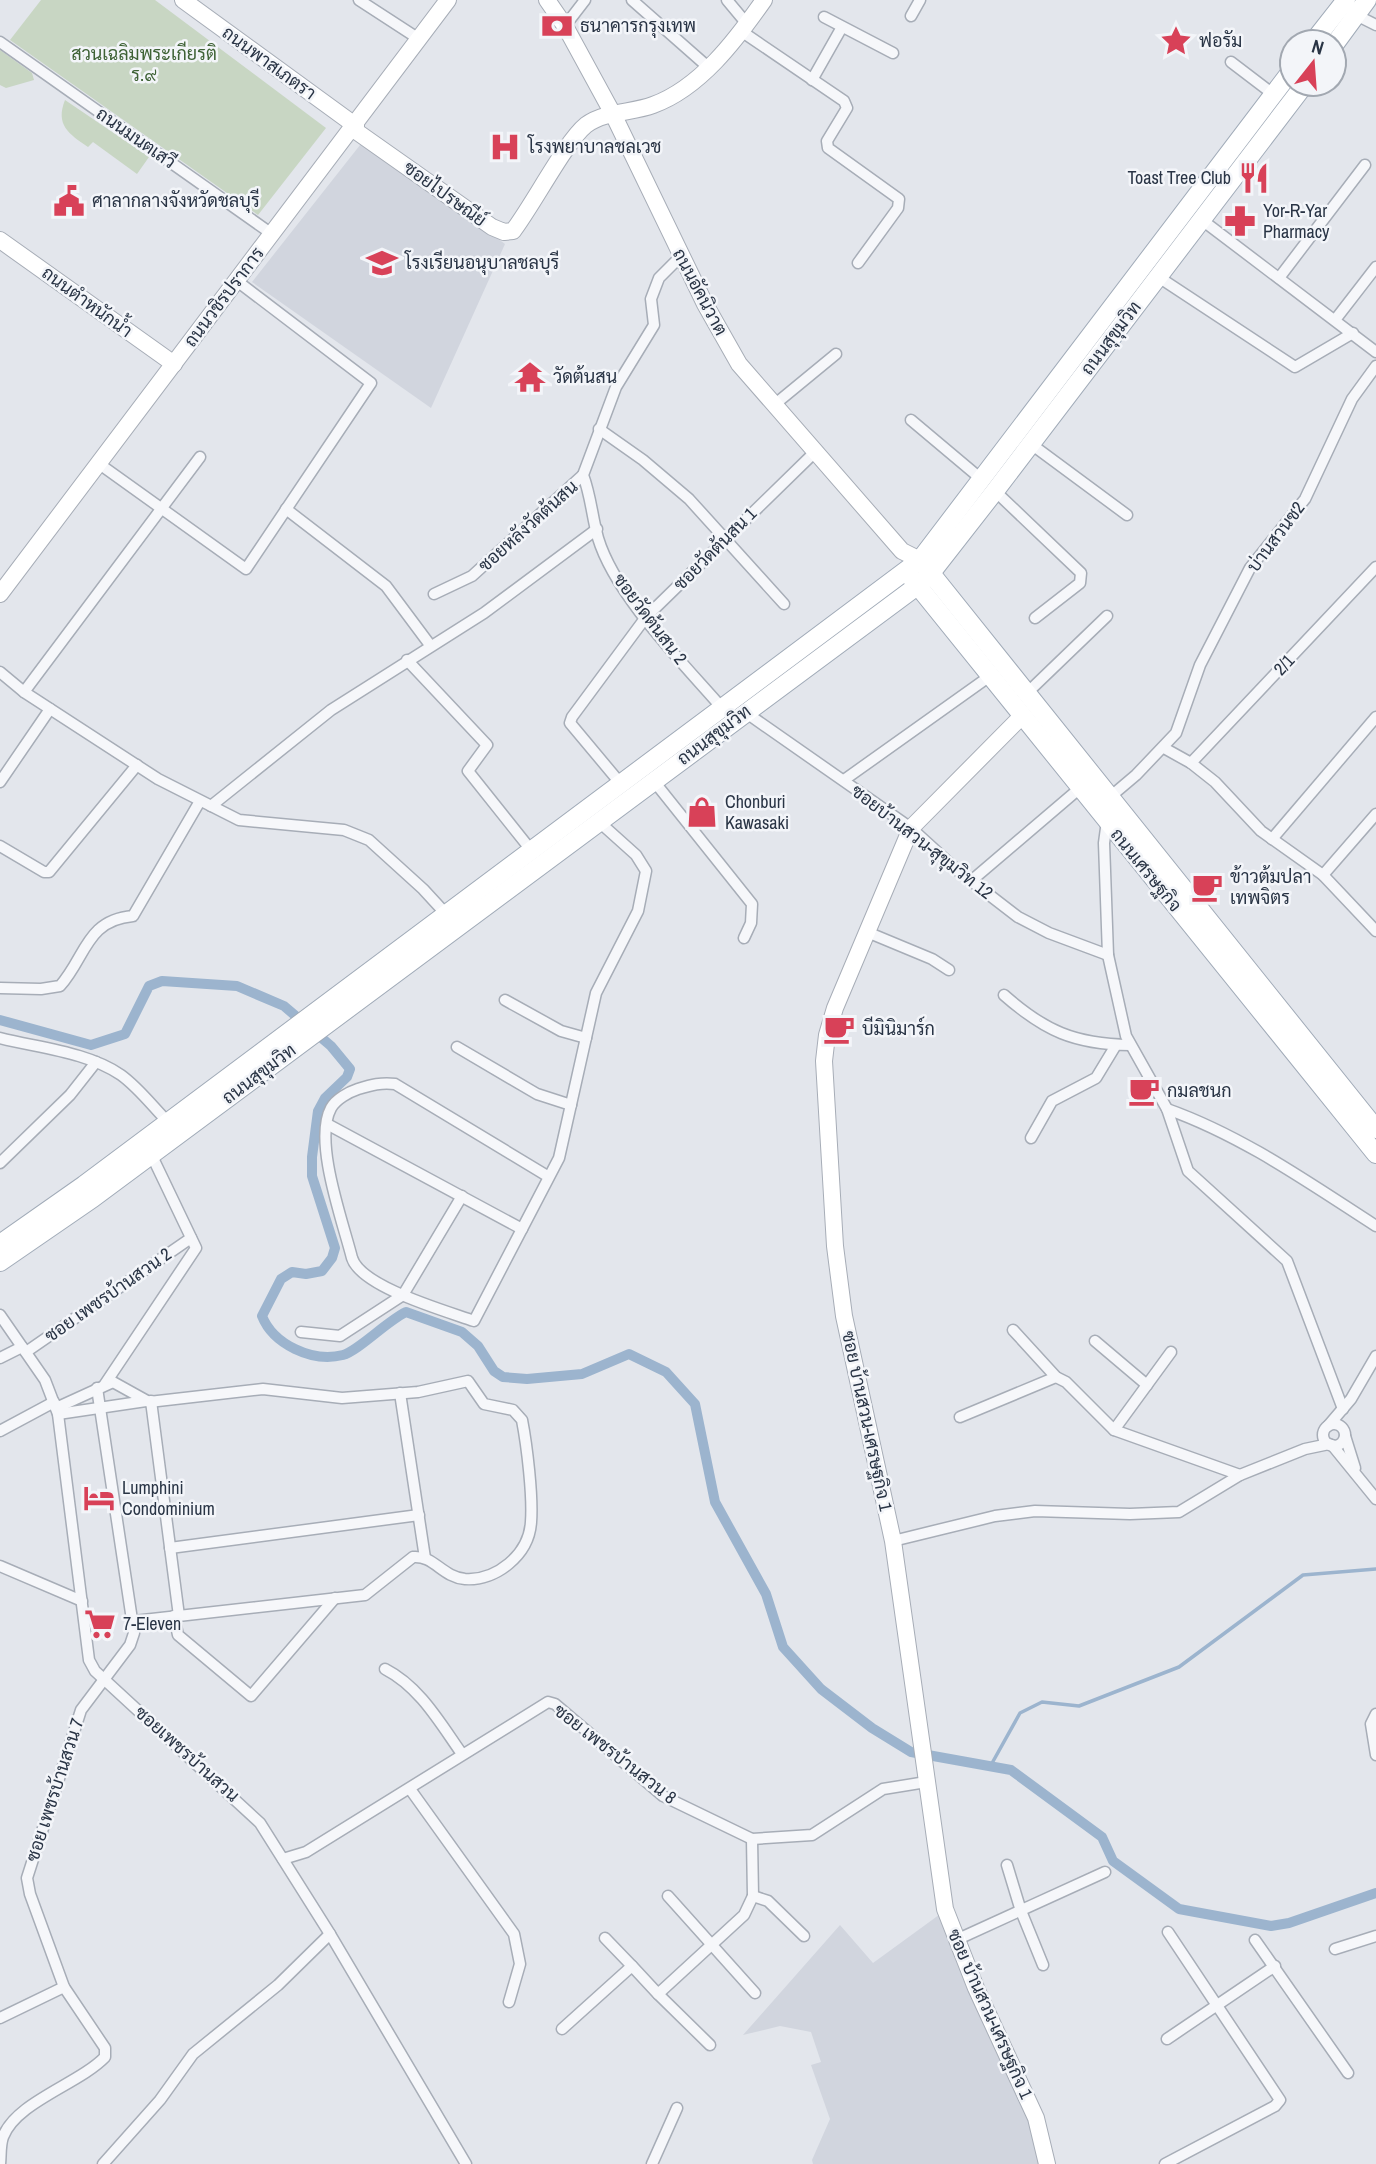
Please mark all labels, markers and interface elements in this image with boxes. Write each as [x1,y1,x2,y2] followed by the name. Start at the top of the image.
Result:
[540,9,574,43] bank icon: ธนาคารกรุงเทพ
[580,13,696,38] place label: ธนาคารกรุงเทพ
[217,20,321,105] street label: ถนนพาสเภตรา
[1159,24,1193,58] place icon: ฟอรัม
[1199,28,1242,53] place label: ฟอรัม
[1278,28,1348,98] north arrow
[1309,33,1327,61] text: N
[71,41,217,87] park label: สวนเฉลิมพระเกียรติ ร.๙
[91,101,181,174] street label: ถนนมนตเสวี
[488,130,522,164] hospital icon: โรงพยาบาลชลเวช
[527,134,662,159] place label: โรงพยาบาลชลเวช
[399,155,492,232] street label: ซอยไปรษณีย์
[1237,161,1271,195] restaurant icon: Toast Tree Club
[1128,165,1231,190] place label: Toast Tree Club
[52,184,86,218] public building icon: ศาลากลางจังหวัดชลบุรี
[92,188,260,213] place label: ศาลากลางจังหวัดชลบุรี
[1263,198,1330,244] place label: Yor-R-Yar Pharmacy
[1223,204,1257,238] pharmacy icon: Yor-R-Yar Pharmacy
[178,241,270,352] street label: ถนนวชิรปราการ
[667,244,734,340] street label: ถนนอัคนิวาต
[365,246,399,280] school or university icon: โรงเรียนอนุบาลชลบุรี
[404,250,560,275] place label: โรงเรียนอนุบาลชลบุรี
[37,258,139,343] street label: ถนนตำหนักน้ำ
[1075,296,1147,380] street label: ถนนสุขุมวิท
[513,360,547,394] temple icon: วัดต้นสน
[553,364,617,389] place label: วัดต้นสน
[472,474,583,577] street label: ซอยหลังวัดต้นสน
[1241,496,1310,577] street label: บ่านสวนซ2
[667,501,762,596] street label: ซอยวัดต้นสน 1
[608,568,693,670] street label: ซอยวัดต้นสน 2
[1267,648,1300,681] street label: 2/1
[672,699,756,771] street label: ถนนสุขุมวิท
[846,778,998,905] street label: ซอยบ้านสวน-สุขุมวิท 12
[725,789,789,835] place label: Chonburi Kawasaki
[685,795,719,829] shop icon: Chonburi Kawasaki
[1105,823,1188,917] street label: ถนนเศรษฐกิจ
[1230,864,1312,910] place label: ข้าวต้มปลา เทพจิตร
[1190,870,1224,904] cafe icon: ข้าวต้มปลา เทพจิตร
[822,1012,856,1046] cafe icon: บีมินิมาร์ก
[862,1016,935,1041] place label: บีมินิมาร์ก
[217,1038,301,1110] street label: ถนนสุขุมวิท
[1127,1074,1161,1108] cafe icon: กมลชนก
[1167,1078,1232,1103] place label: กมลชนก
[39,1241,176,1348] street label: ซอย เพชรบ้านสวน 2
[836,1328,899,1514] street label: ซอย บ้านสวน-เศรษฐกิจ 1
[122,1475,215,1521] place label: Lumphini Condominium
[82,1481,116,1515] hotel icon: Lumphini Condominium
[83,1607,117,1641] supermarket icon: 7-Eleven
[123,1611,181,1636] place label: 7-Eleven
[549,1698,682,1809] street label: ซอย เพชรบ้านสวน 8
[130,1700,245,1807] street label: ซอยเพชรบ้านสวน
[20,1715,90,1865] street label: ซอย เพชรบ้านสวน 7
[942,1925,1040,2103] street label: ซอย บ้านสวน-เศรษฐกิจ 1

